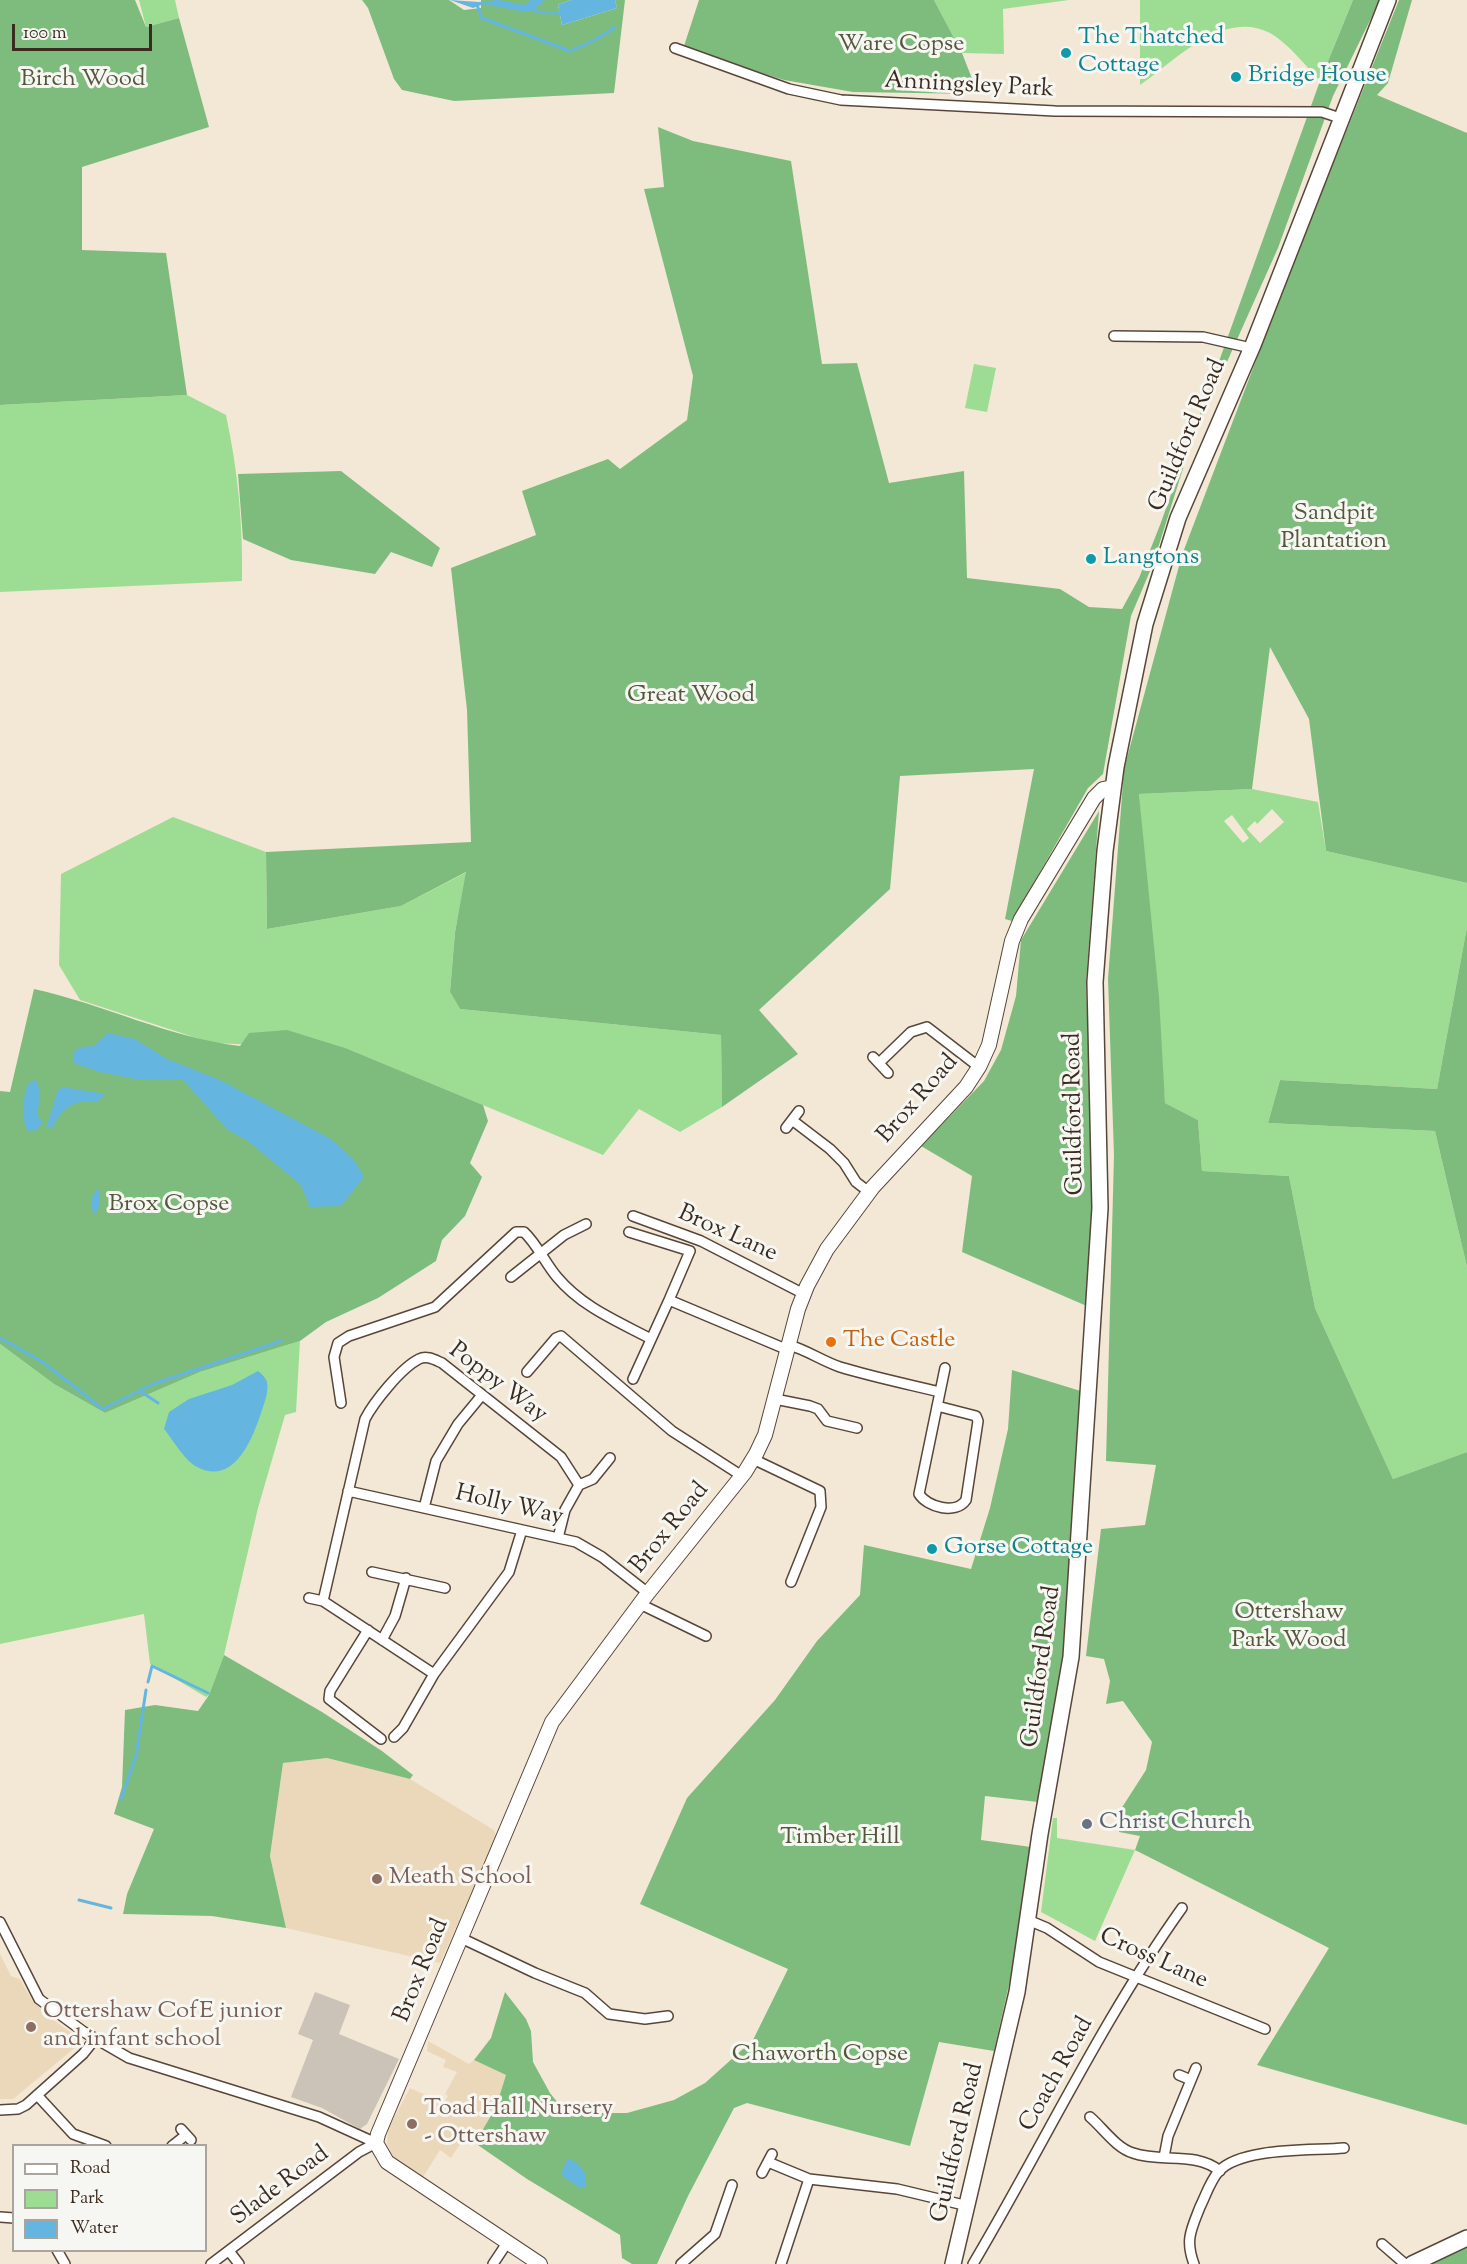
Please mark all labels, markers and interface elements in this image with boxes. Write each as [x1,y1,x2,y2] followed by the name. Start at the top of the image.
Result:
[15,12,154,50] scale bar
[23,21,67,47] text: 100 m
[1078,25,1224,81] place label: The Thatched Cottage
[838,32,964,60] park label: Ware Copse
[1059,46,1073,60] marker: The Thatched Cottage
[1248,63,1387,91] place label: Bridge House
[21,67,145,95] park label: Birch Wood
[883,68,1055,106] street label: Anningsley Park
[1229,70,1243,84] marker: Bridge House
[1144,355,1234,517] street label: Guildford Road
[1281,501,1387,557] park label: Sandpit Plantation
[1103,545,1199,573] place label: Langtons
[1084,552,1098,566] marker: Langtons
[627,683,755,711] park label: Great Wood
[1060,1032,1092,1196] street label: Guildford Road
[872,1049,966,1151] street label: Brox Road
[109,1192,229,1220] park label: Brox Copse
[673,1200,781,1270] street label: Brox Lane
[843,1328,955,1356] place label: The Castle
[824,1335,838,1349] marker: The Castle
[442,1338,552,1430] street label: Poppy Way
[625,1477,717,1581] street label: Brox Road
[452,1481,566,1533] street label: Holly Way
[944,1535,1093,1563] place label: Gorse Cottage
[925,1542,939,1556] marker: Gorse Cottage
[1017,1584,1069,1750] street label: Guildford Road
[1231,1600,1347,1656] park label: Ottershaw Park Wood
[1099,1810,1252,1838] place label: Christ Church
[1080,1817,1094,1831] marker: Christ Church
[780,1825,900,1853] park label: Timber Hill
[389,1865,532,1893] place label: Meath School
[370,1872,384,1886] marker: Meath School
[389,1915,457,2027] street label: Brox Road
[1094,1923,1212,1997] street label: Cross Lane
[43,1999,282,2055] place label: Ottershaw CofE junior and infant school
[1015,2013,1101,2137] street label: Coach Road
[24,2020,38,2034] marker: Ottershaw CofE junior and infant school
[732,2042,908,2070] park label: Chaworth Copse
[927,2060,991,2226] street label: Guildford Road
[424,2096,613,2152] place label: Toad Hall Nursery - Ottershaw
[405,2117,419,2131] marker: Toad Hall Nursery - Ottershaw
[226,2141,336,2233] street label: Slade Road
[12,2144,207,2252] legend
[70,2156,110,2182] text: Road
[70,2186,104,2212] text: Park
[70,2216,118,2242] text: Water

